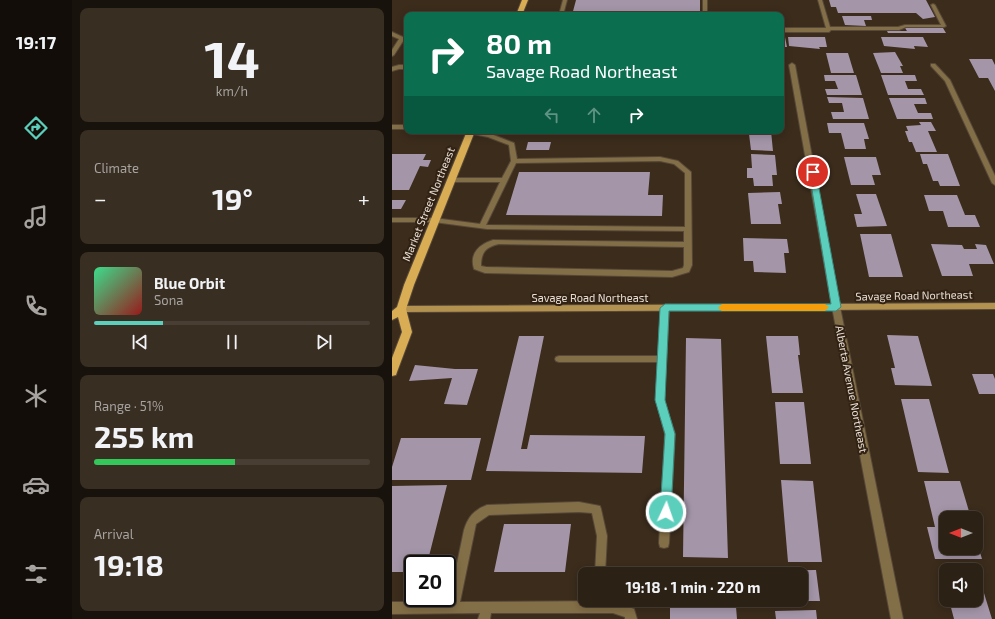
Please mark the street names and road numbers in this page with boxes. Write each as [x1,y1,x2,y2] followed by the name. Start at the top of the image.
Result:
[399,145,457,263] street label: Market Street Northeast
[855,287,973,303] street label: Savage Road Northeast
[532,291,648,304] street label: Savage Road Northeast
[833,324,871,454] street label: Alberta Avenue Northeast

